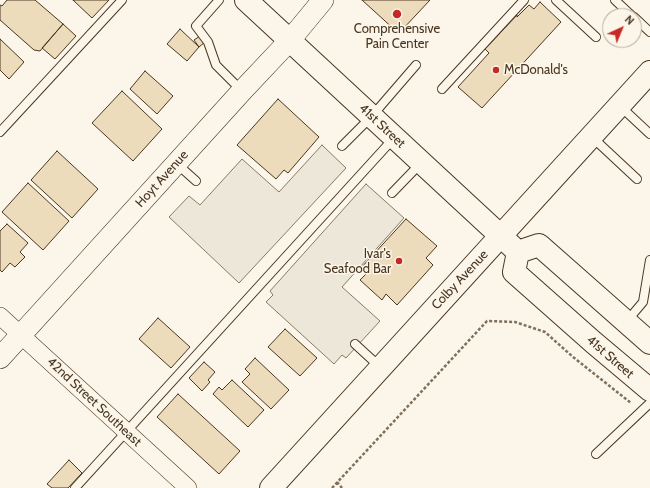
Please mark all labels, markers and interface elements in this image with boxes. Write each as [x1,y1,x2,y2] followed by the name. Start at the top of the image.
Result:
[391,8,403,20] marker: Comprehensive Pain Center
[602,8,642,48] north arrow
[622,12,637,28] text: N
[354,21,440,52] place label: Comprehensive Pain Center
[504,62,568,78] place label: McDonald's
[491,65,501,75] marker: McDonald's
[356,101,408,151] street label: 41st Street
[132,147,192,211] street label: Hoyt Avenue
[324,246,391,277] place label: Ivar's Seafood Bar
[428,247,492,313] street label: Colby Avenue
[394,256,404,266] marker: Ivar's Seafood Bar
[583,332,637,382] street label: 41st Street
[43,354,145,450] street label: 42nd Street Southeast

